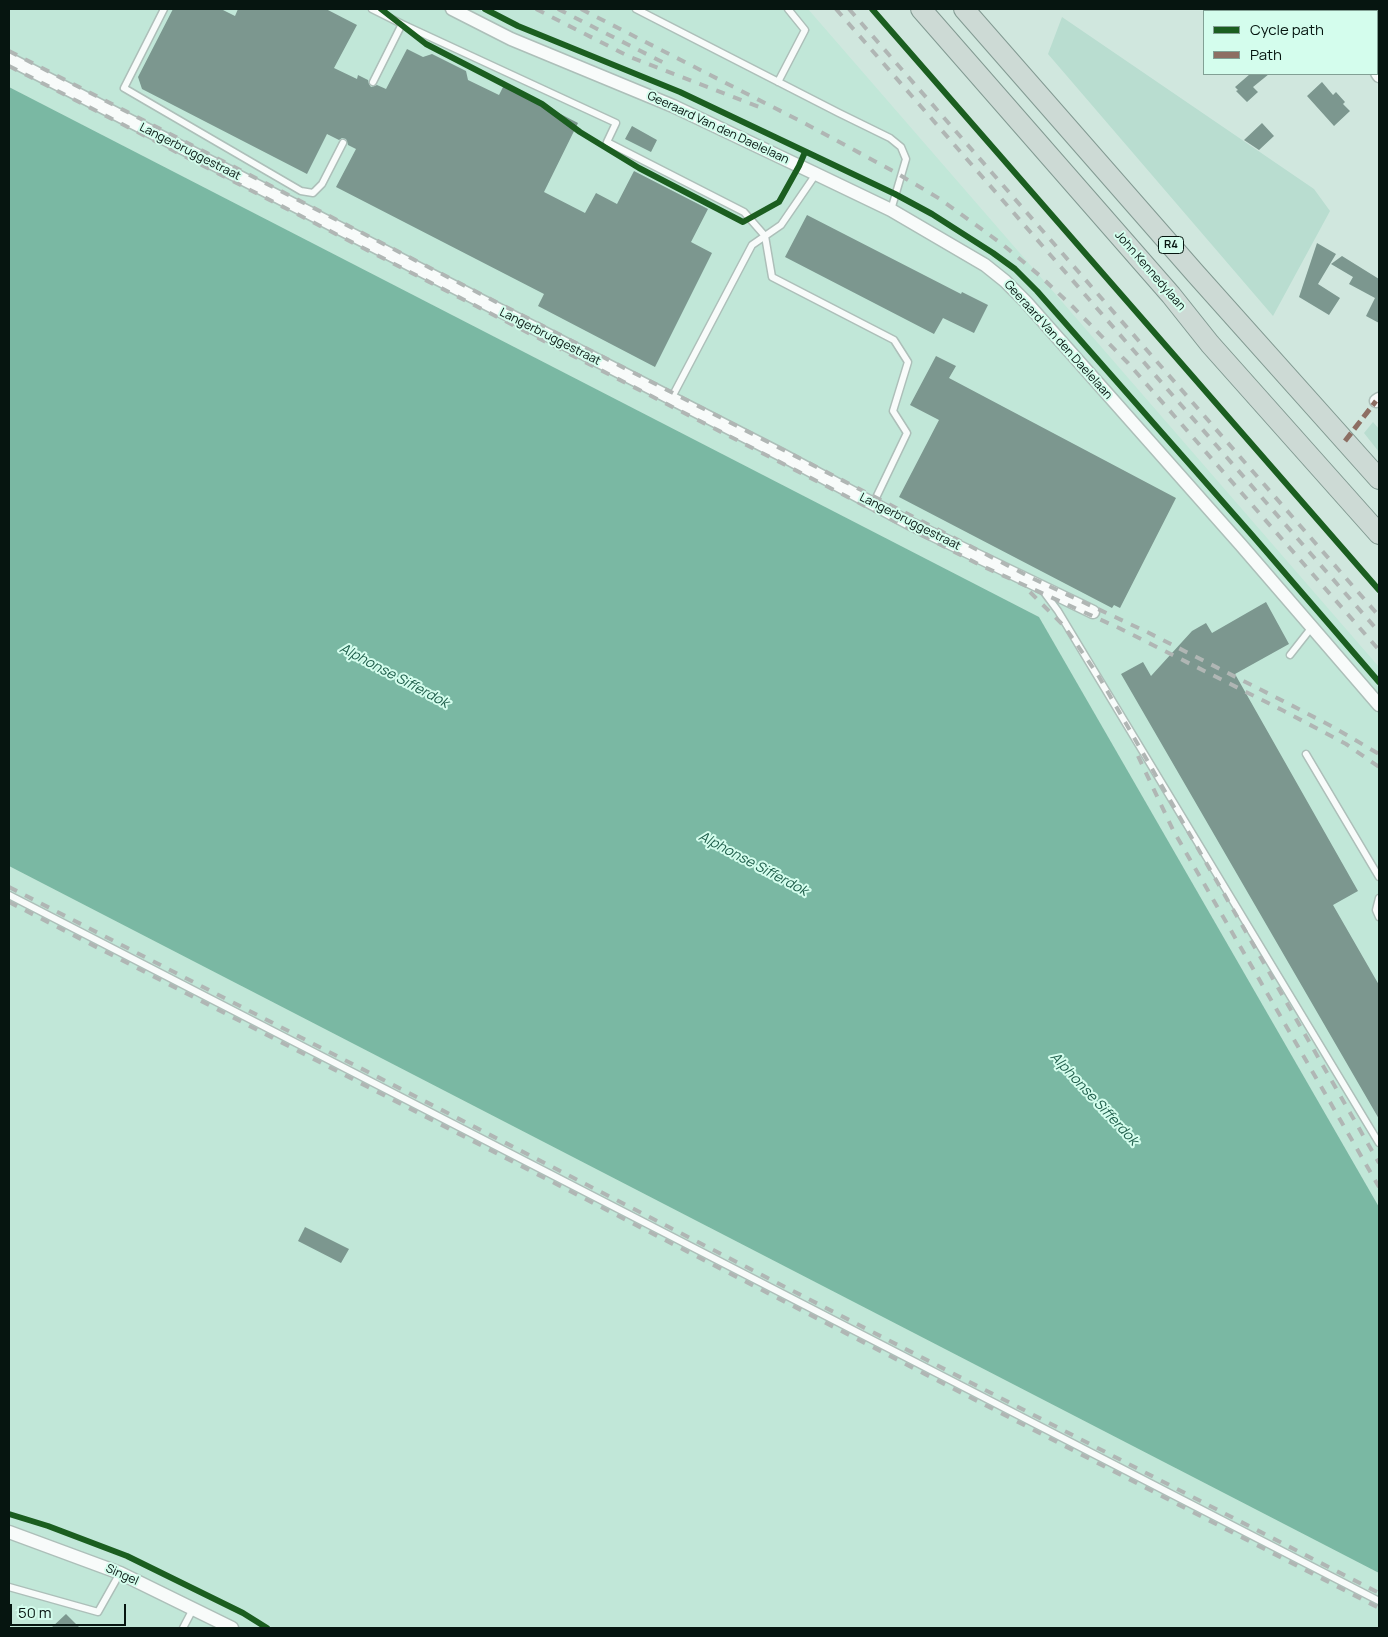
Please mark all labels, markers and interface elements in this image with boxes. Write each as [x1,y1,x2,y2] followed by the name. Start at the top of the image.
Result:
[1203,10,1378,75] legend
[1250,19,1324,40] text: Cycle path
[1250,44,1282,65] text: Path
[645,89,791,167] street label: Geeraard Van den Daelelaan
[137,120,243,184] street label: Langerbruggestraat
[1112,228,1188,314] street label: John Kennedylaan
[1158,236,1184,254] road number: R4
[1001,278,1115,402] street label: Geeraard Van den Daelelaan
[497,305,603,369] street label: Langerbruggestraat
[857,490,963,554] street label: Langerbruggestraat
[337,640,451,712] water label: Alphonse Sifferdok
[696,828,810,900] water label: Alphonse Sifferdok
[1047,1049,1141,1149] water label: Alphonse Sifferdok
[103,1561,141,1589] street label: Singel
[12,1594,129,1626] scale bar
[18,1602,52,1623] text: 50 m

